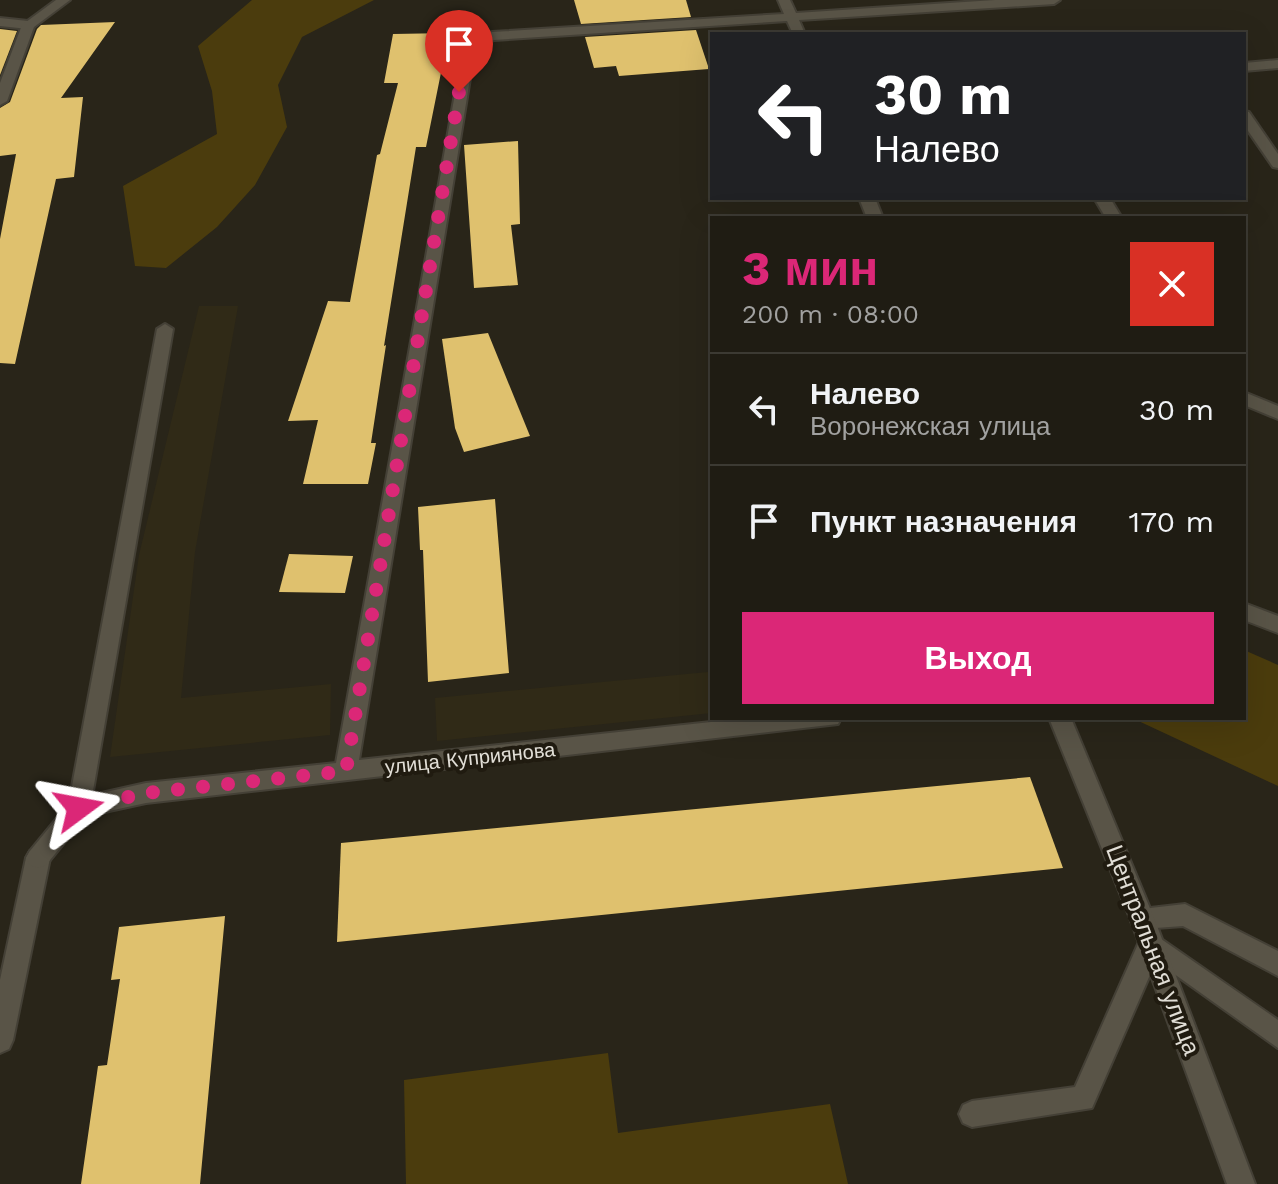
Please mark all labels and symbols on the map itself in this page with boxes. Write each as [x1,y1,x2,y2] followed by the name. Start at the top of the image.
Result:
[425,10,493,92] pin
[384,737,557,779] street label: улица Куприянова
[37,766,121,850] position arrow
[1100,841,1206,1059] street label: Центральная улица

